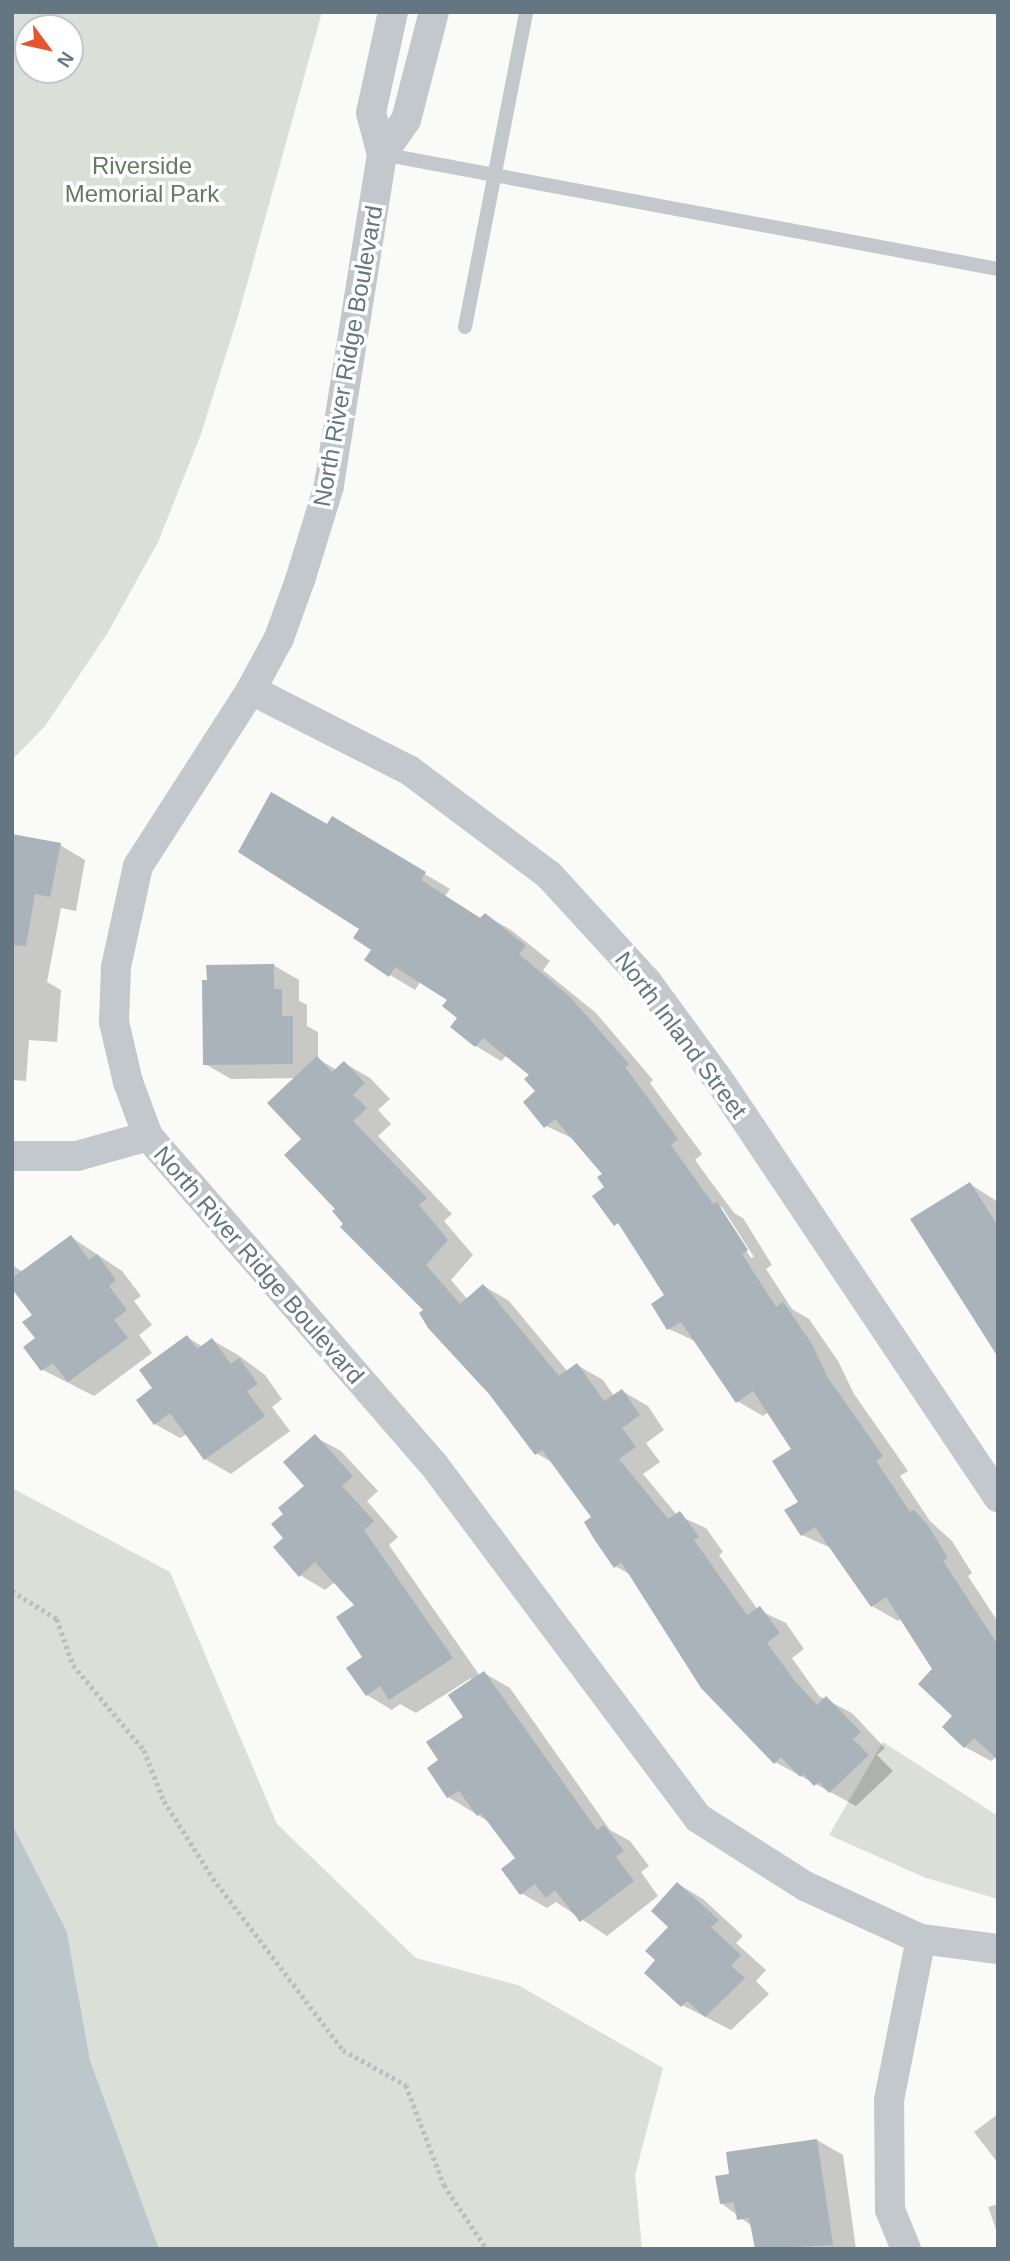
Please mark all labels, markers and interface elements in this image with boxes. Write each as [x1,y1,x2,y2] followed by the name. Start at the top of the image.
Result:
[14,14,84,84] north arrow
[53,48,78,71] text: N
[65,152,219,208] park label: Riverside Memorial Park
[307,203,389,509] street label: North River Ridge Boulevard
[609,946,753,1124] street label: North Inland Street
[148,1140,370,1390] street label: North River Ridge Boulevard

